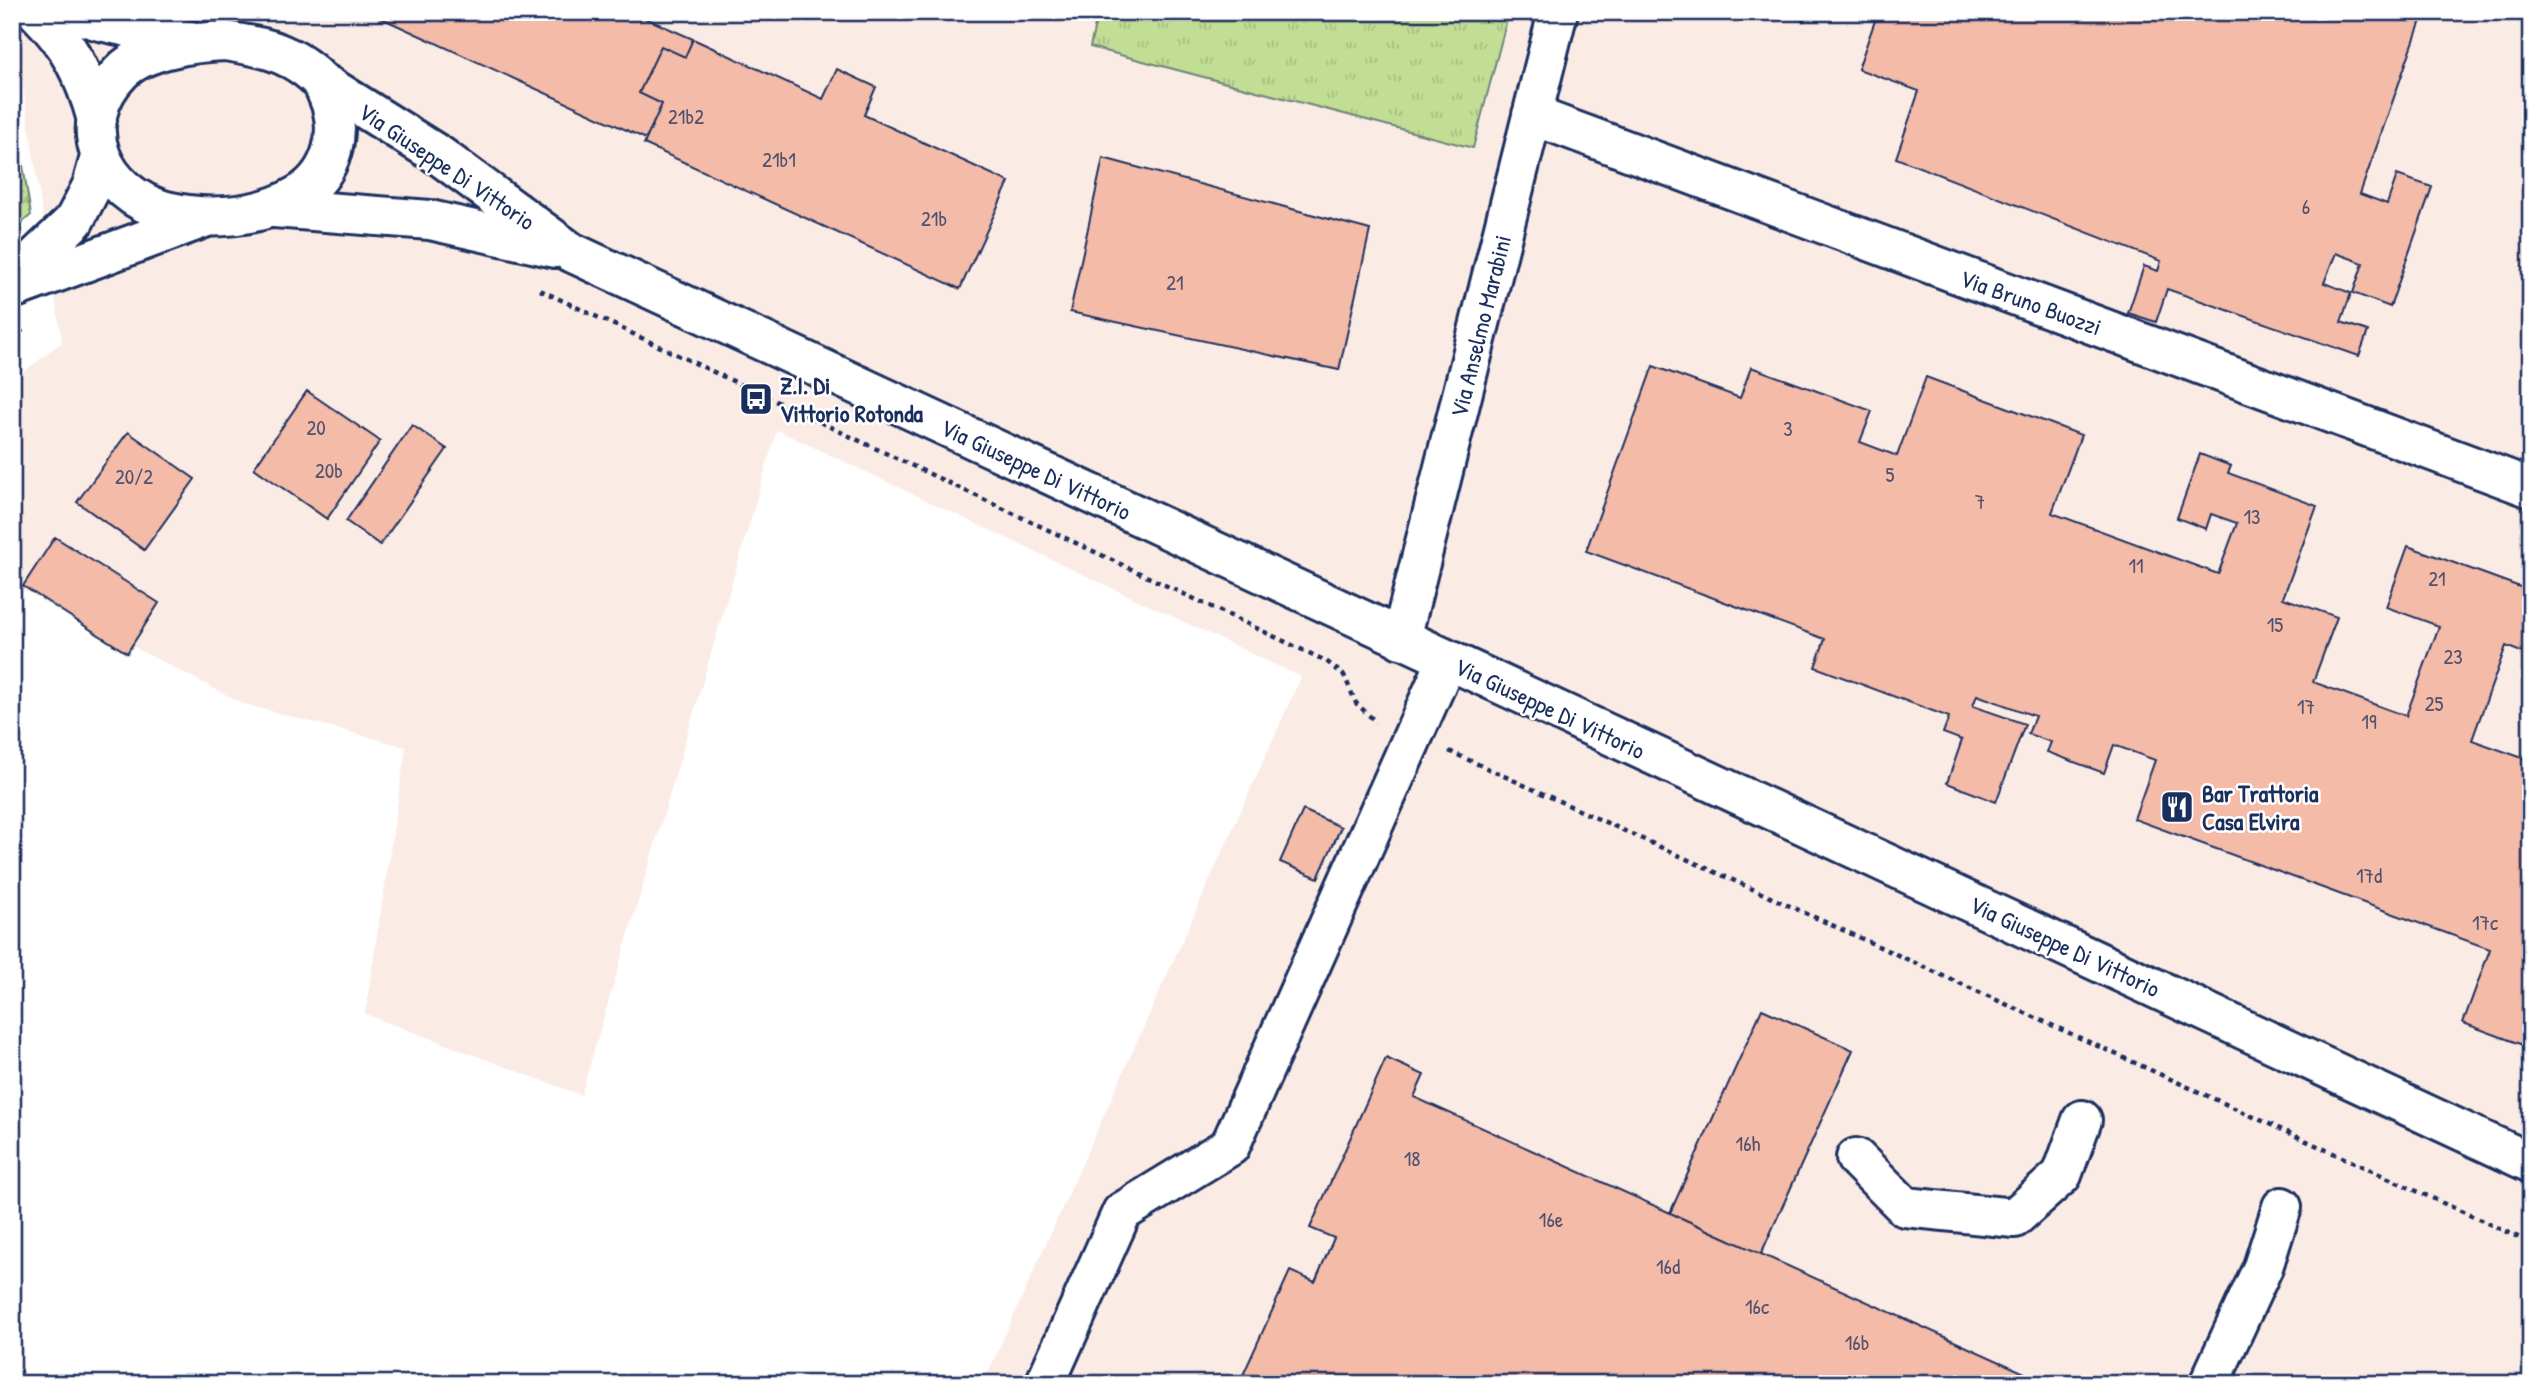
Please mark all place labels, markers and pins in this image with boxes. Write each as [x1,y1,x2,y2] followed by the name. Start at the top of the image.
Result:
[780,369,924,429] place label: Z.I. Di Vittorio Rotonda
[737,380,775,418] bus stop icon: Z.I. Di Vittorio Rotonda
[2202,777,2319,837] place label: Bar Trattoria Casa Elvira
[2158,788,2196,826] restaurant icon: Bar Trattoria Casa Elvira

